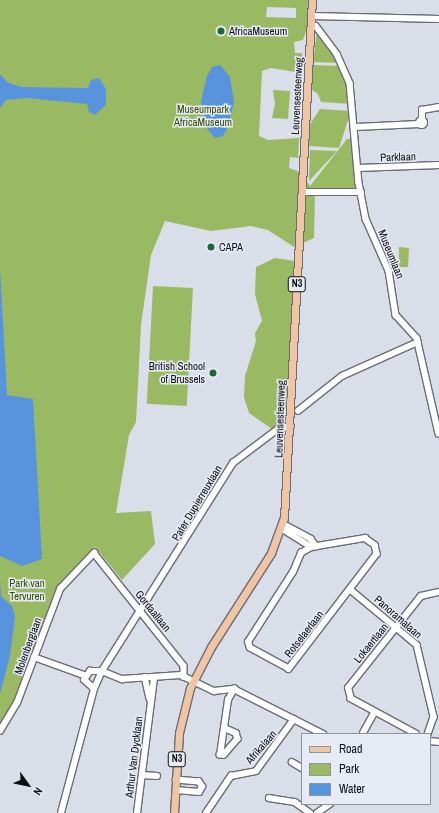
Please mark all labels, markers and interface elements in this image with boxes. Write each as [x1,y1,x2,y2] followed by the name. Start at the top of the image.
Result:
[229,24,287,38] place label: AfricaMuseum
[216,26,226,36] marker: AfricaMuseum
[288,57,306,135] street label: Leuvensesteenweg
[174,103,232,129] park label: Museumpark AfricaMuseum
[380,150,416,164] street label: Parklaan
[375,228,407,280] street label: Museumlaan
[219,240,243,254] place label: CAPA
[206,242,216,252] marker: CAPA
[287,276,307,292] road number: N3
[149,360,205,386] place label: British School of Brussels
[208,368,218,378] marker: British School of Brussels
[272,380,288,458] street label: Leuvensesteenweg
[169,463,225,543] street label: Pater Dupierreuxlaan
[9,577,45,603] park label: Park van Tervuren
[132,588,174,634] street label: Gordaallaan
[372,593,424,641] street label: Panoramalaan
[282,608,326,660] street label: Rotselaerlaan
[12,616,44,676] street label: Molenberglaan
[351,621,391,665] street label: Lokaertlaan
[122,715,146,799] street label: Arthur Van Dycklaan
[243,727,279,767] street label: Afrikalaan
[301,733,431,805] legend
[339,741,363,757] text: Road
[167,751,187,767] road number: N3
[339,761,359,777] text: Park
[8,765,48,805] north arrow
[339,781,365,797] text: Water
[30,785,46,798] text: N

